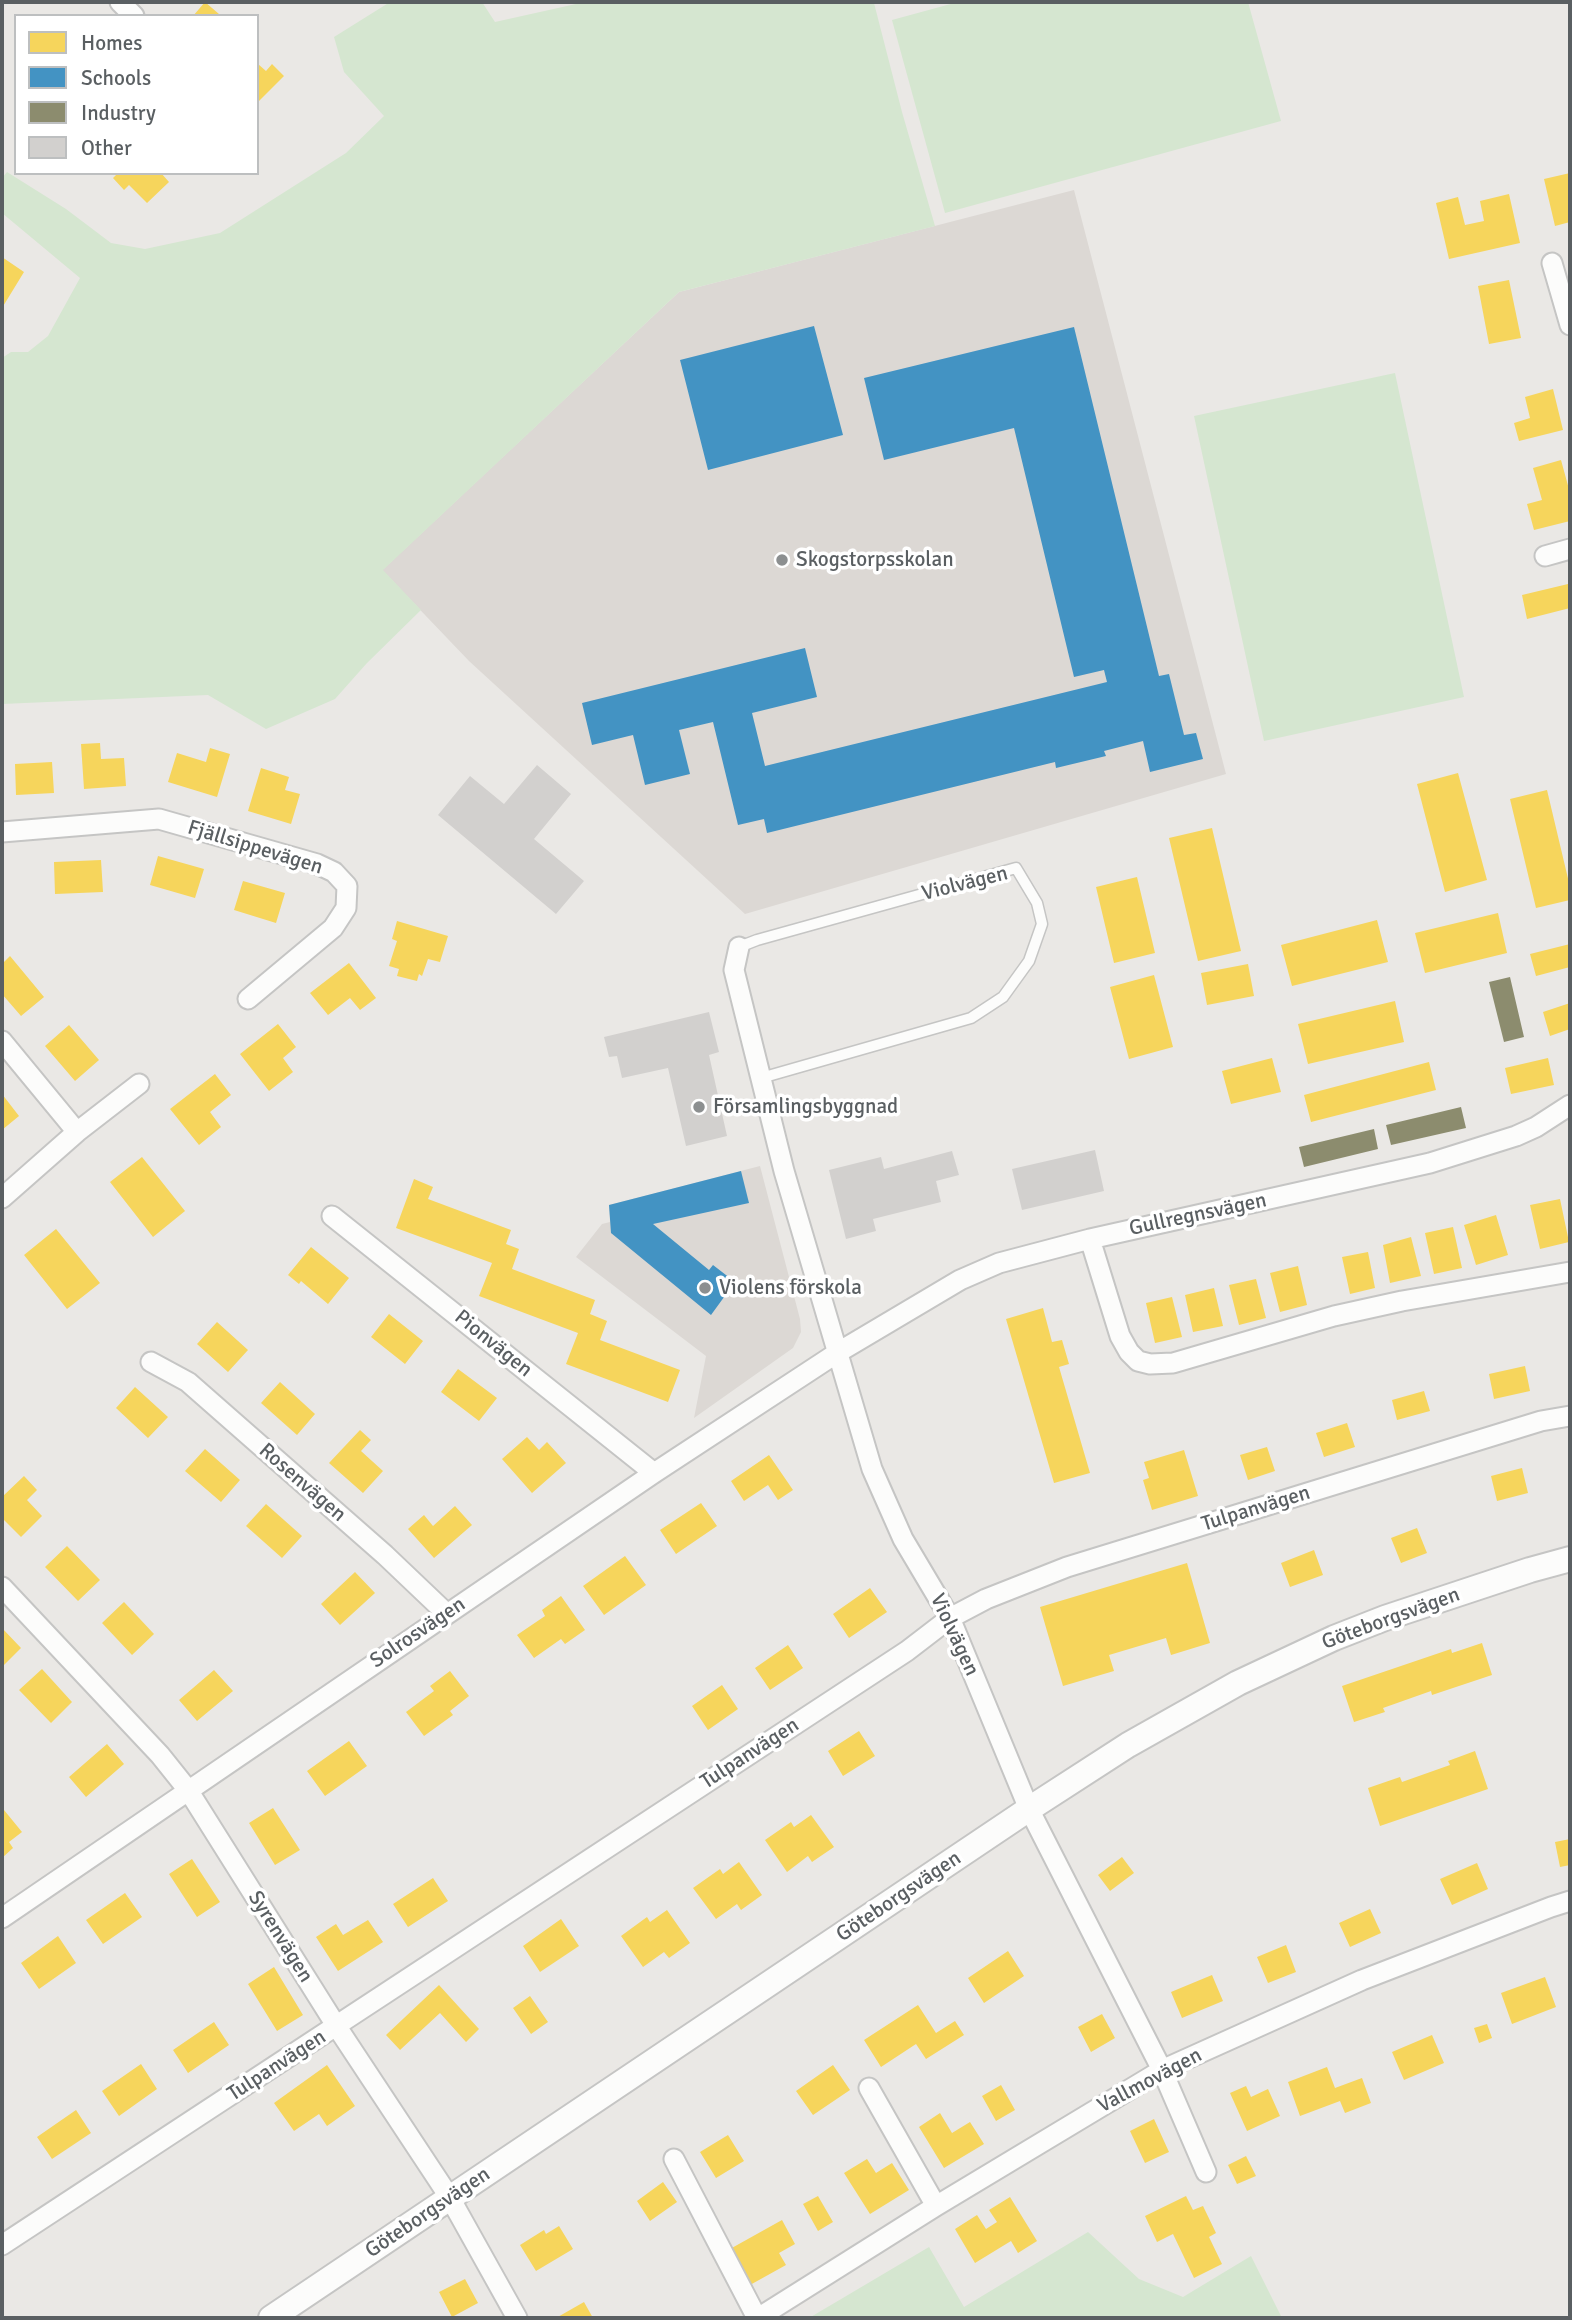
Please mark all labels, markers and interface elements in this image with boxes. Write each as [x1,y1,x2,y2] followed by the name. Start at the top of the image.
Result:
[14,14,259,175] legend
[81,30,143,56] text: Homes
[81,65,151,91] text: Schools
[81,100,156,126] text: Industry
[81,135,132,161] text: Other
[796,547,954,573] place label: Skogstorpsskolan
[774,552,790,568] marker: Skogstorpsskolan
[184,815,326,881] street label: Fjällsippevägen
[919,861,1011,907] street label: Violvägen
[713,1094,898,1120] place label: Församlingsbyggnad
[691,1099,707,1115] marker: Församlingsbyggnad
[1127,1188,1269,1242] street label: Gullregnsvägen
[719,1275,862,1301] place label: Violens förskola
[697,1280,713,1296] marker: Violens förskola
[449,1305,537,1383] street label: Pionvägen
[253,1438,351,1528] street label: Rosenvägen
[1199,1481,1313,1537] street label: Tulpanvägen
[1319,1582,1463,1656] street label: Göteborgsvägen
[924,1590,984,1680] street label: Violvägen
[366,1592,470,1674] street label: Solrosvägen
[696,1713,804,1795] street label: Tulpanvägen
[832,1846,966,1948] street label: Göteborgsvägen
[242,1887,318,1987] street label: Syrenvägen
[223,2025,331,2107] street label: Tulpanvägen
[1094,2043,1206,2119] street label: Vallmovägen
[361,2162,495,2264] street label: Göteborgsvägen

